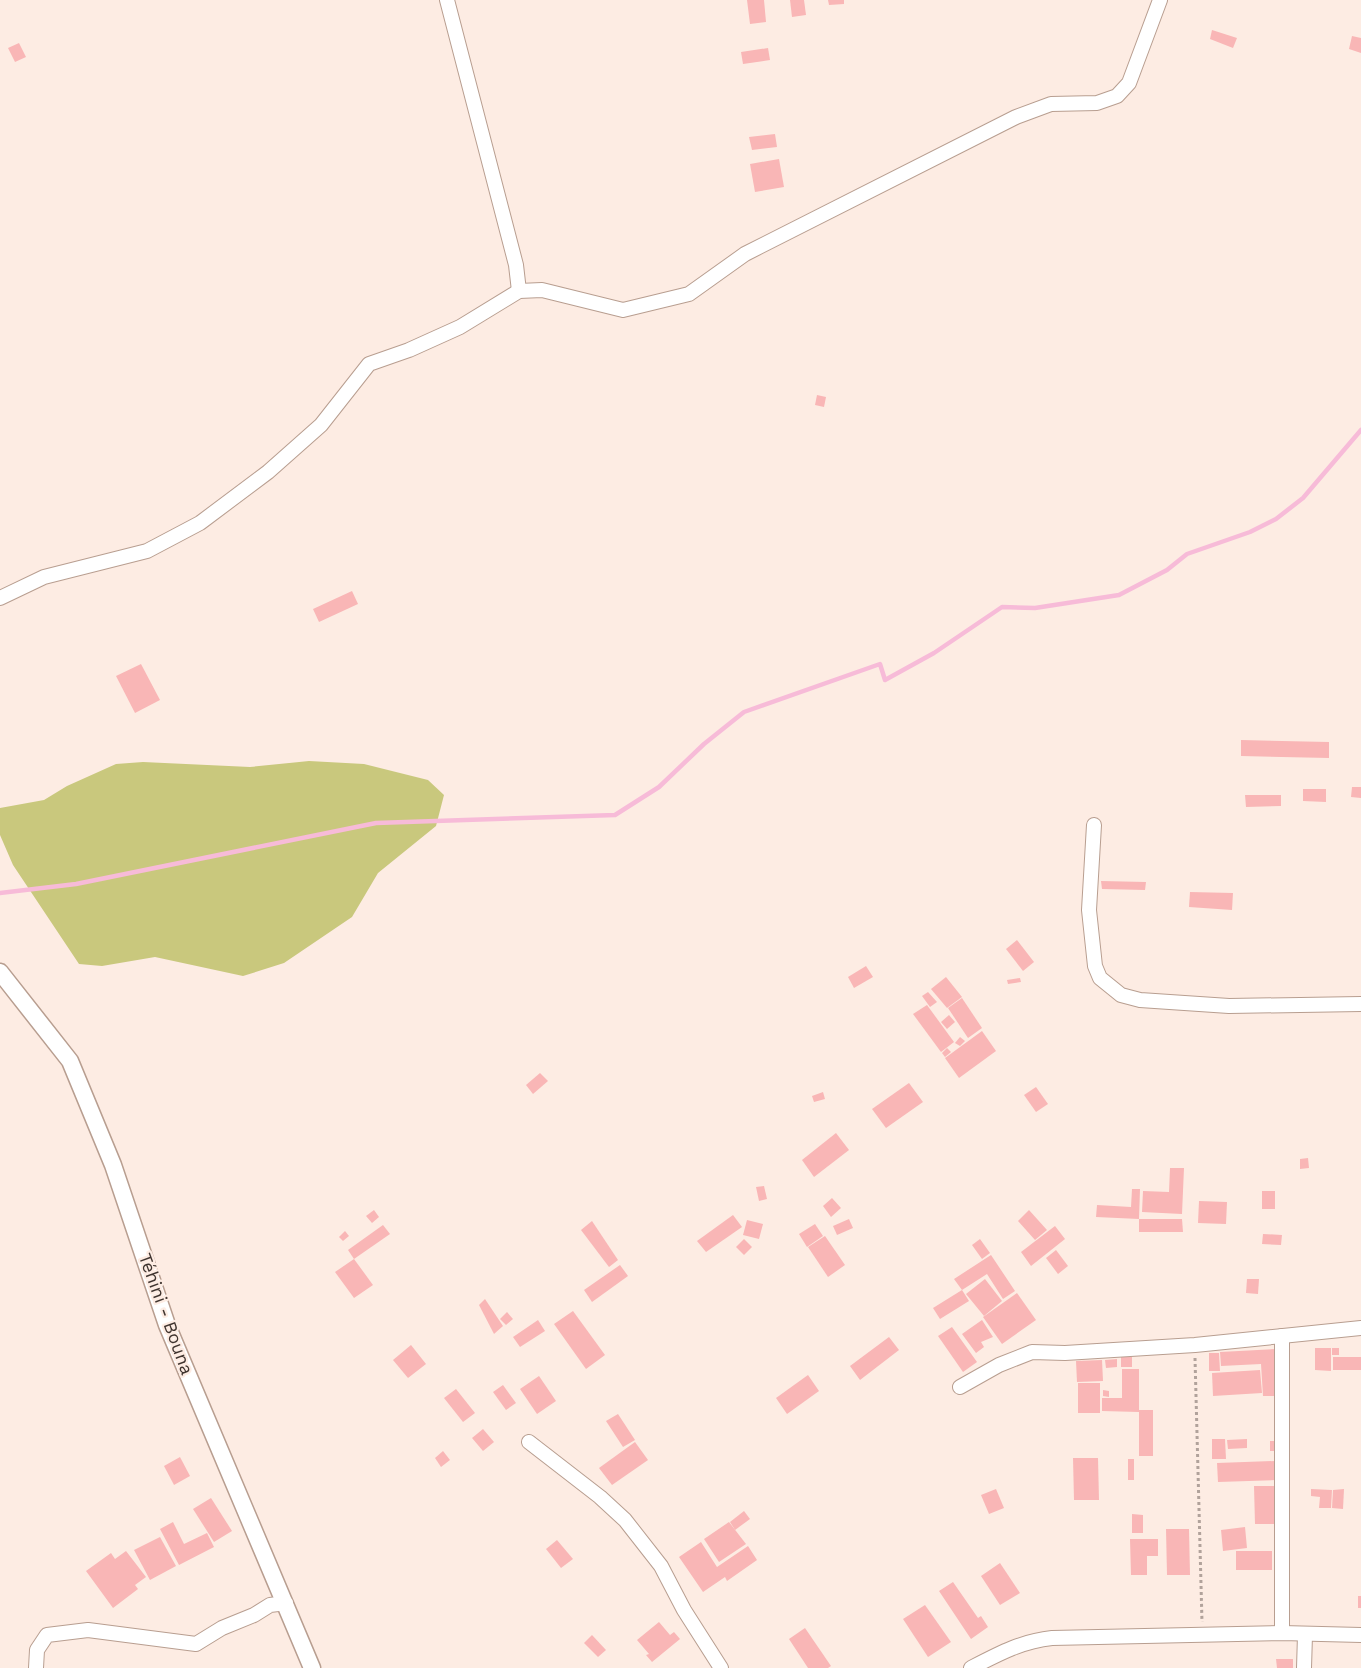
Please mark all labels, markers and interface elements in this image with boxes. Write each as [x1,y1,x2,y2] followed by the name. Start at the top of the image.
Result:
[135,1250,198,1377] street label: Téhini - Bouna

